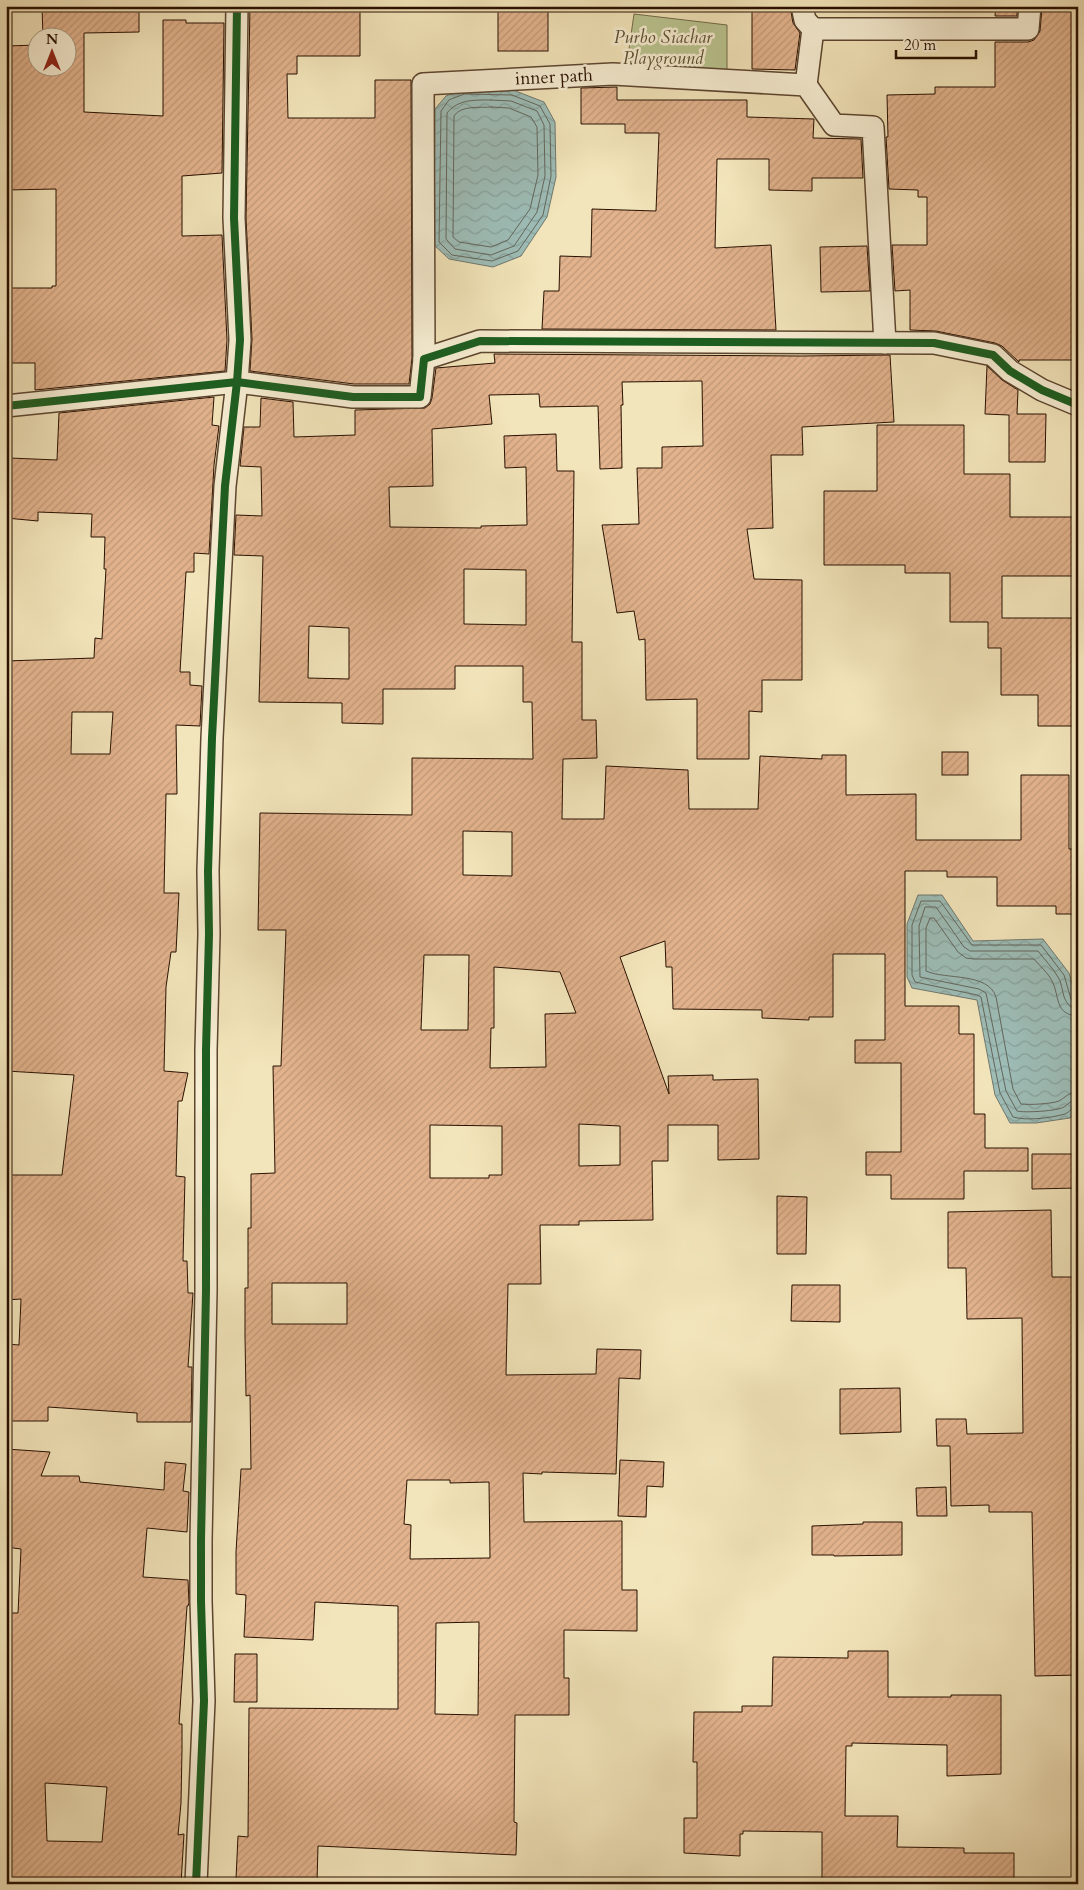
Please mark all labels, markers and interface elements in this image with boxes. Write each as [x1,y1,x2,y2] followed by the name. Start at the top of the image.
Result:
[614,25,713,71] park label: Purbo Siachar Playground
[28,28,78,78] north arrow
[896,28,976,60] scale bar
[46,30,58,49] text: N
[904,35,936,55] text: 20 m
[514,62,594,92] street label: inner path

